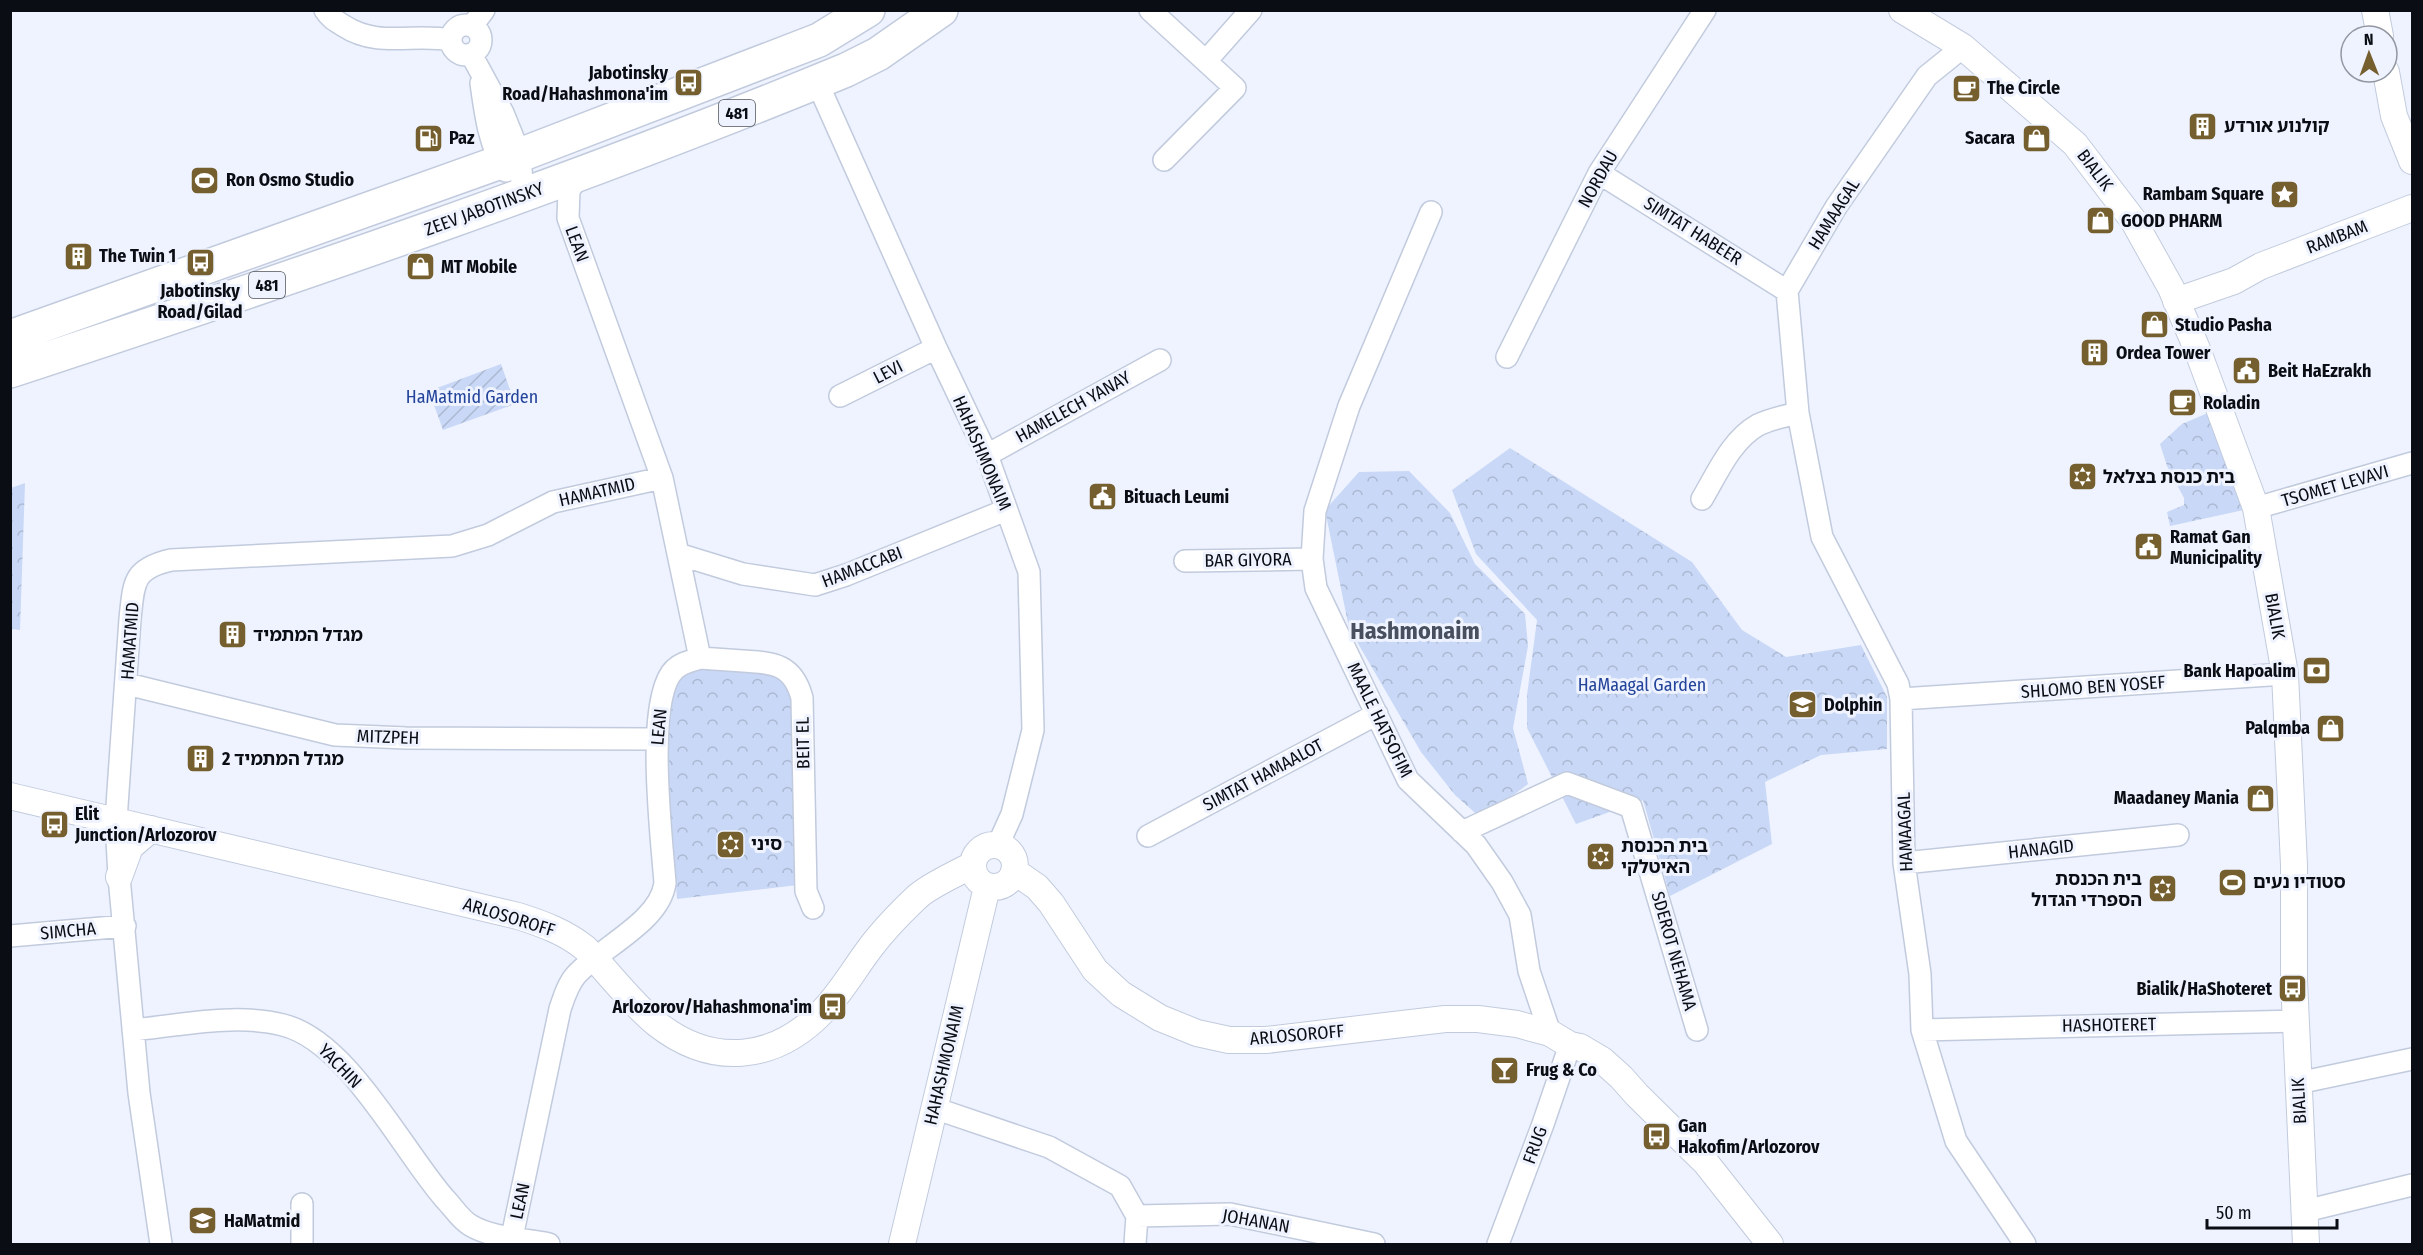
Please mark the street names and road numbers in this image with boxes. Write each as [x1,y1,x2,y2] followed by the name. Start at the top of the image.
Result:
[719,100,755,126] road number: 481
[2072,145,2118,195] street label: BIALIK
[1573,146,1623,212] street label: NORDAU
[1804,174,1864,254] street label: HAMAAGAL
[421,177,547,241] street label: ZEEV JABOTINSKY
[1640,192,1746,270] street label: SIMTAT HABEER
[2303,215,2371,259] street label: RAMBAM
[560,223,594,265] street label: LEAN
[249,272,285,298] road number: 481
[870,355,906,389] street label: LEVI
[1012,366,1134,448] street label: HAMELECH YANAY
[948,392,1016,514] street label: HAHASHMONAIM
[2279,460,2391,512] street label: TSOMET LEVAVI
[557,473,637,511] street label: HAMATMID
[819,542,905,592] street label: HAMACCABI
[1204,548,1292,572] street label: BAR GIYORA
[2260,591,2290,641] street label: BIALIK
[116,601,144,681] street label: HAMATMID
[1343,659,1417,781] street label: MAALE HATSOFIM
[2020,671,2166,703] street label: SHLOMO BEN YOSEF
[646,708,672,746] street label: LEAN
[792,717,814,769] street label: BEIT EL
[356,725,420,749] street label: MITZPEH
[1199,734,1327,816] street label: SIMTAT HAMAALOT
[1893,792,1917,872] street label: HAMAAGAL
[2007,835,2075,863] street label: HANAGID
[1647,889,1702,1014] street label: SDEROT NEHAMA
[461,893,558,941] street label: ARLOSOROFF
[39,918,97,944] street label: SIMCHA
[920,1003,968,1127] street label: HAHASHMONAIM
[2062,1013,2157,1037] street label: HASHOTERET
[1249,1020,1345,1050] street label: ARLOSOROFF
[314,1039,366,1093] street label: YACHIN
[2287,1077,2311,1125] street label: BIALIK
[1518,1123,1552,1167] street label: FRUG
[505,1181,535,1221] street label: LEAN
[1221,1204,1291,1238] street label: JOHANAN

